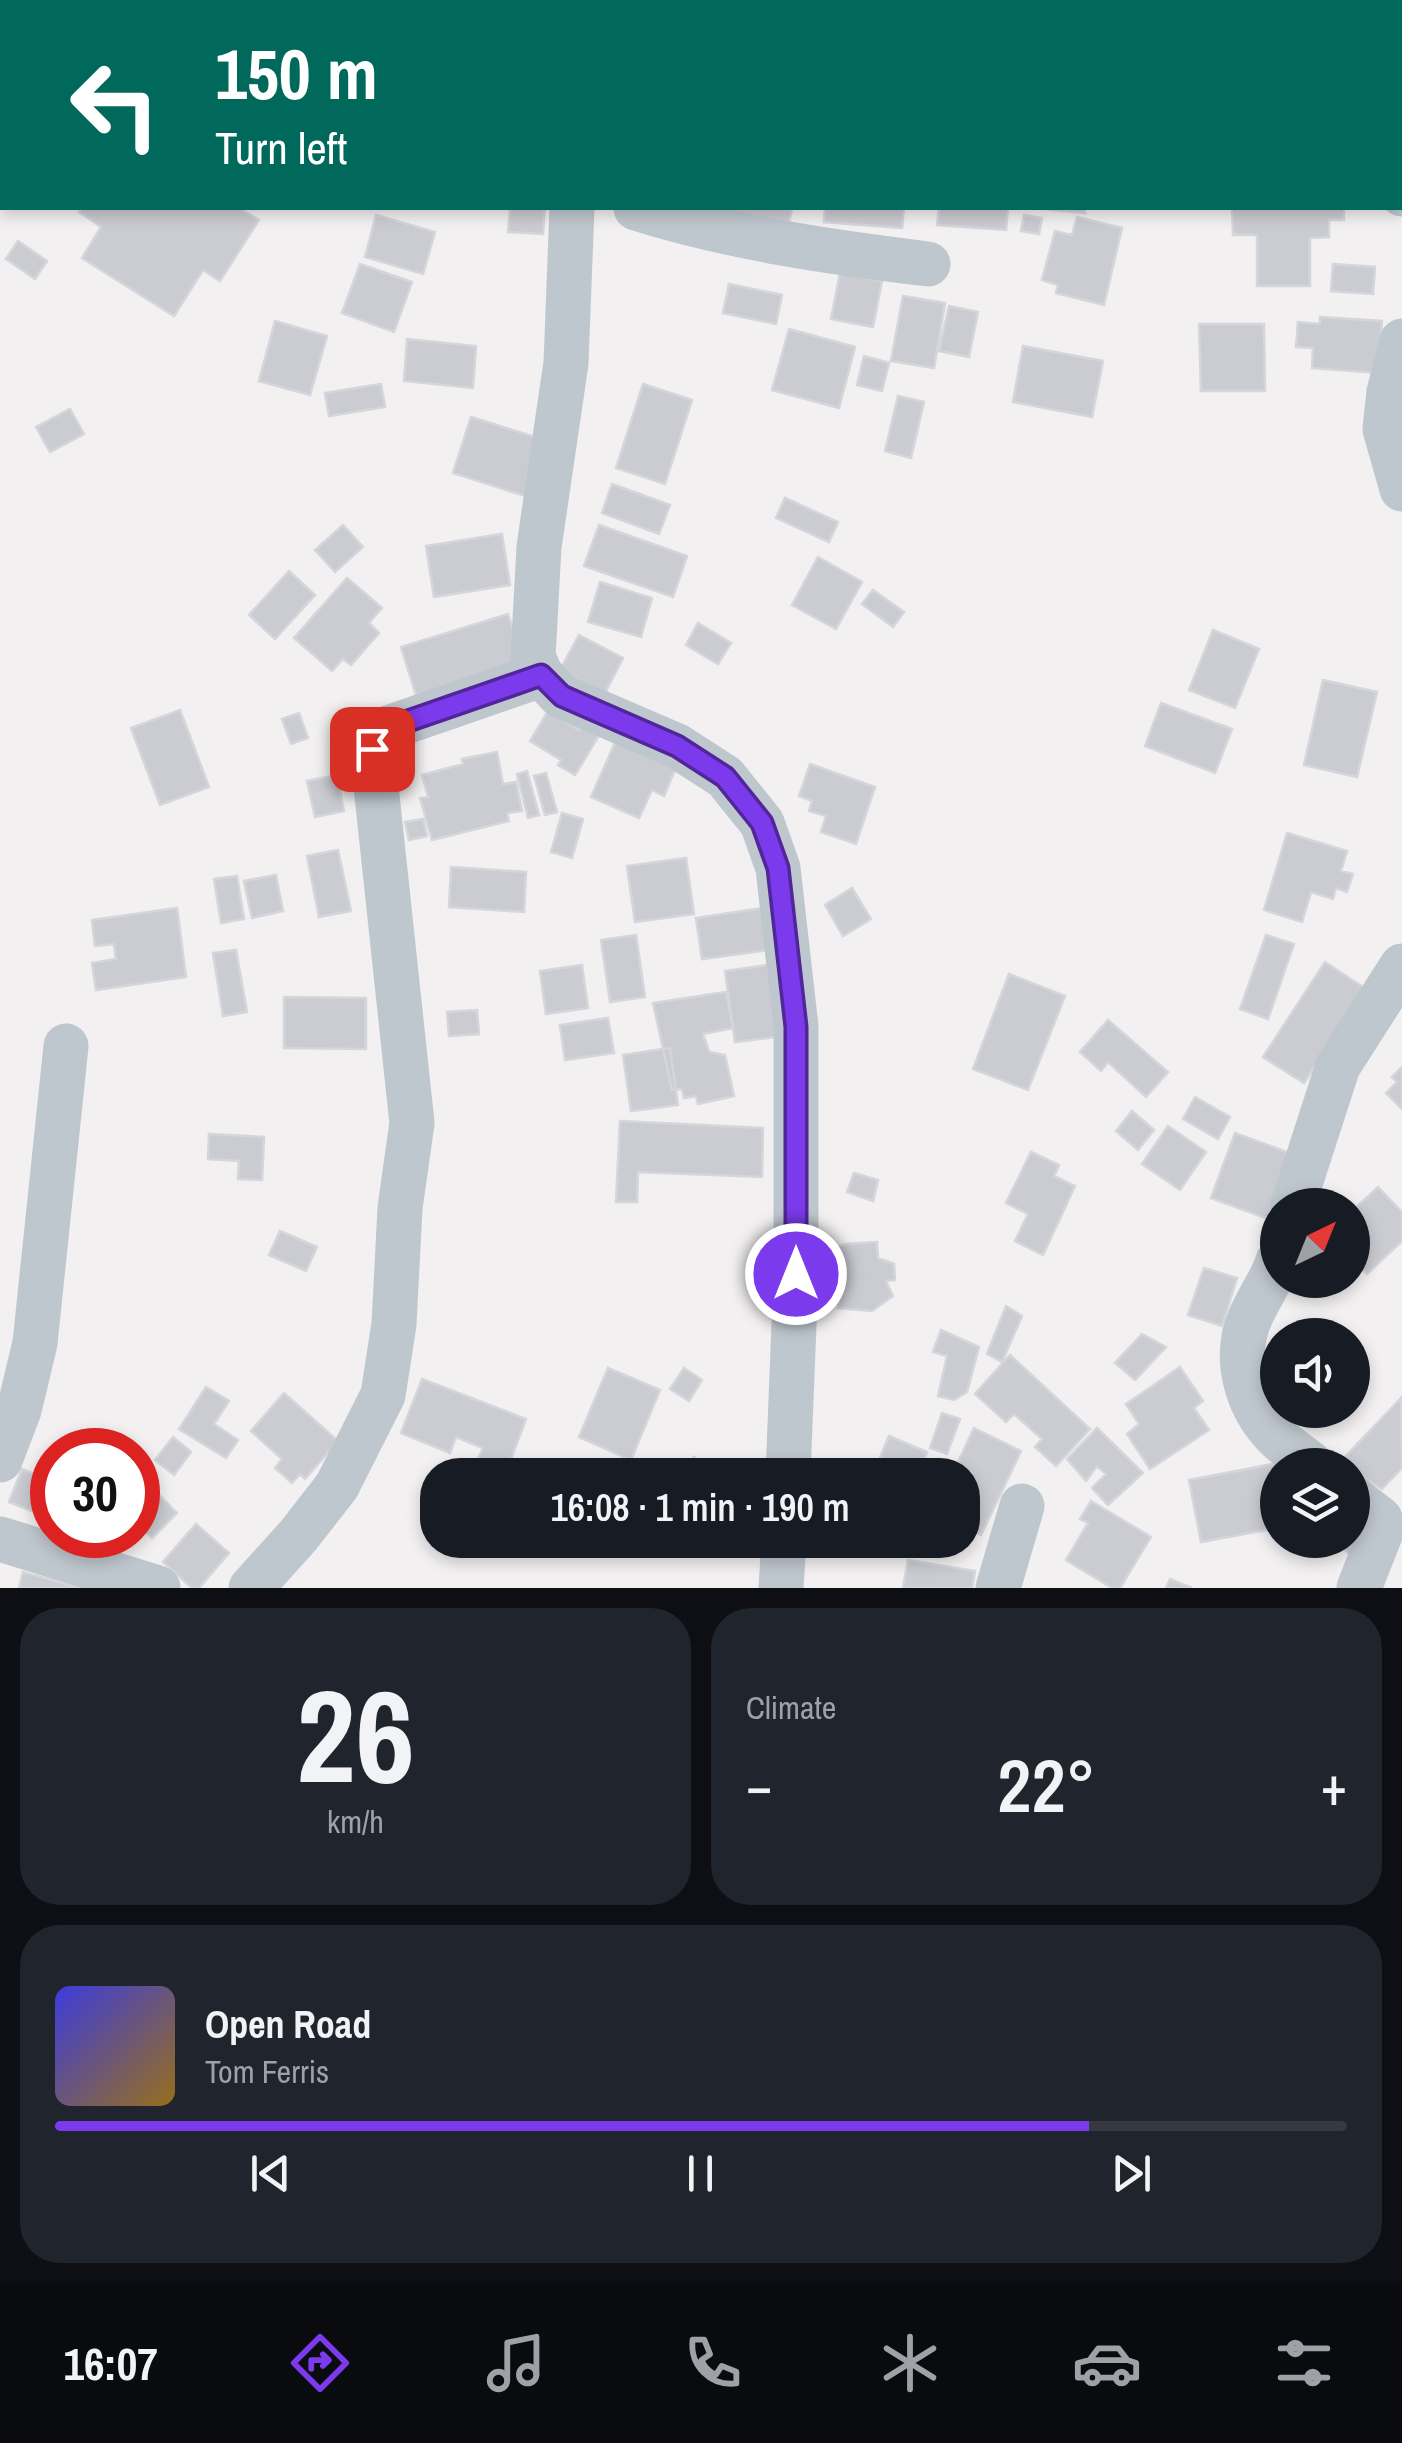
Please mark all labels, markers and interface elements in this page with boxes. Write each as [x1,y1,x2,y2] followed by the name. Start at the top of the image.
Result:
[215,27,378,121] text: 150 m
[50,40,180,170] icon: left
[215,117,347,178] text: Turn left
[330,707,415,792] pin
[345,722,400,777] icon: arrive
[1260,1188,1370,1298] north arrow
[1260,1188,1370,1558] map controls
[744,1222,848,1326] position arrow
[1260,1318,1370,1428] button: sound
[30,1428,160,1558] speed limit sign: 30
[1260,1448,1370,1558] button: layers
[550,1482,850,1533] text: 16:08 · 1 min · 190 m
[296,1647,415,1823] text: 26
[746,1686,836,1729] text: Climate
[997,1734,1096,1835] text: 22°
[746,1748,772,1822] text: −
[1321,1748,1347,1822] text: +
[327,1800,384,1843] text: km/h
[205,1999,371,2050] text: Open Road
[205,2050,329,2093] text: Tom Ferris
[243,2146,298,2201] icon: previous
[673,2146,728,2201] icon: pause
[1104,2146,1159,2201] icon: next
[285,2328,355,2398] icon: directions
[481,2328,551,2398] icon: music
[678,2328,748,2398] icon: phone
[875,2328,945,2398] icon: climate
[1072,2328,1142,2398] icon: car
[1269,2328,1339,2398] icon: filters
[63,2333,158,2394] text: 16:07

